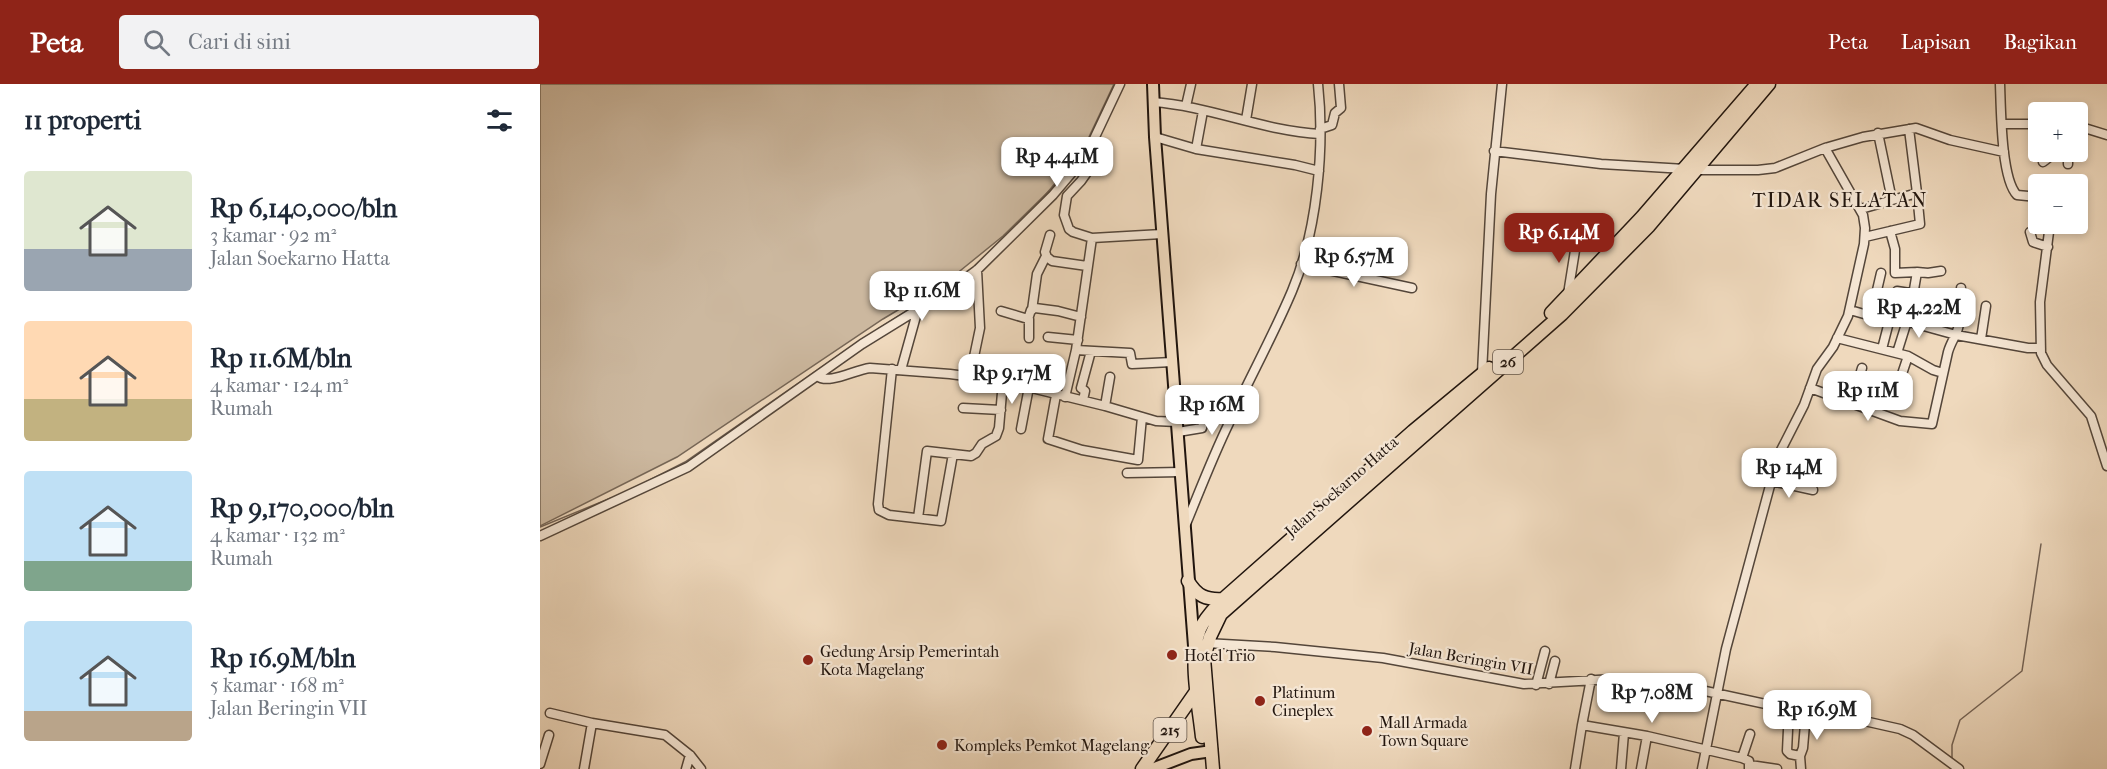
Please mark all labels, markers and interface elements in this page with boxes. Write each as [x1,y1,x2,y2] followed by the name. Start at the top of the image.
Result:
[119,15,539,69] search box
[30,26,83,59] text: Peta
[140,26,173,59] icon: search
[188,29,291,55] text: Cari di sini
[1828,30,1868,54] text: Peta
[1901,30,1970,54] text: Lapisan
[2003,30,2077,54] text: Bagikan
[2028,102,2088,234] map controls
[2028,102,2088,162] button: +
[483,104,516,137] icon: filters
[24,105,141,136] text: 11 properti
[995,137,1119,188] pin: Rp 4.41M
[1015,145,1099,168] text: Rp 4.41M
[2028,174,2088,234] button: −
[1752,189,1928,212] district label: TIDAR SELATAN
[210,193,397,224] text: Rp 6,140,000/bln
[72,195,144,267] icon: home
[1497,213,1621,264] pin: Rp 6.14M
[1518,221,1600,244] text: Rp 6.14M
[210,224,336,247] text: 3 kamar · 92 m²
[1292,237,1416,288] pin: Rp 6.57M
[1314,245,1394,268] text: Rp 6.57M
[210,247,390,270] text: Jalan Soekarno Hatta
[860,271,984,322] pin: Rp 11.6M
[884,279,960,302] text: Rp 11.6M
[1857,288,1981,339] pin: Rp 4.22M
[1877,296,1961,319] text: Rp 4.22M
[210,343,352,374] text: Rp 11.6M/bln
[72,345,144,417] icon: home
[1493,350,1523,374] road number: 26
[950,354,1074,405] pin: Rp 9.17M
[972,362,1052,385] text: Rp 9.17M
[1819,371,1917,422] pin: Rp 11M
[210,374,348,397] text: 4 kamar · 124 m²
[1837,379,1899,402] text: Rp 11M
[1163,385,1261,436] pin: Rp 16M
[1179,393,1245,416] text: Rp 16M
[210,397,273,420] text: Rumah
[1279,432,1402,542] street label: Jalan Soekarno Hatta
[1740,448,1838,499] pin: Rp 14M
[1756,456,1822,479] text: Rp 14M
[210,493,394,524] text: Rp 9,170,000/bln
[72,495,144,567] icon: home
[210,524,345,547] text: 4 kamar · 132 m²
[210,547,273,570] text: Rumah
[1405,638,1534,679] street label: Jalan Beringin VII
[820,642,999,679] place label: Gedung Arsip Pemerintah Kota Magelang
[210,643,356,674] text: Rp 16.9M/bln
[72,645,144,717] icon: home
[1184,646,1255,665] place label: Hotel Trio
[1165,648,1179,662] marker: Hotel Trio
[801,653,815,667] marker: Gedung Arsip Pemerintah Kota Magelang
[1590,673,1714,724] pin: Rp 7.08M
[210,674,344,697] text: 5 kamar · 168 m²
[1611,681,1693,704] text: Rp 7.08M
[1272,683,1336,720] place label: Platinum Cineplex
[1755,690,1879,741] pin: Rp 16.9M
[1253,694,1267,708] marker: Platinum Cineplex
[210,697,367,720] text: Jalan Beringin VII
[1777,698,1857,721] text: Rp 16.9M
[1379,713,1468,750] place label: Mall Armada Town Square
[1154,718,1186,742] road number: 215
[1360,724,1374,738] marker: Mall Armada Town Square
[954,736,1149,755] place label: Kompleks Pemkot Magelang
[935,738,949,752] marker: Kompleks Pemkot Magelang

